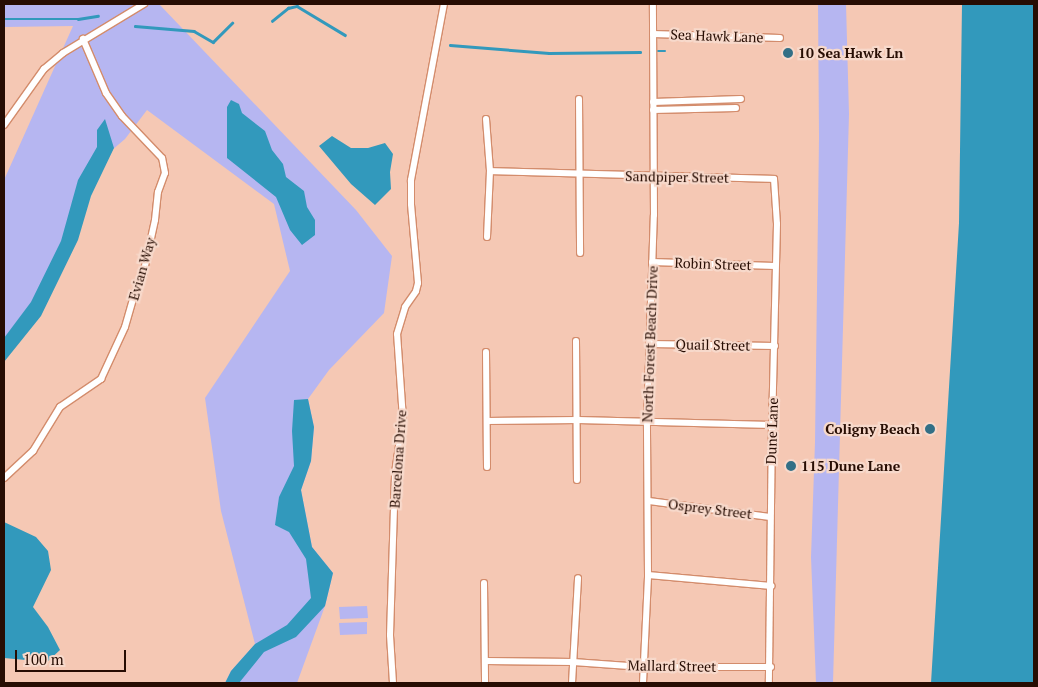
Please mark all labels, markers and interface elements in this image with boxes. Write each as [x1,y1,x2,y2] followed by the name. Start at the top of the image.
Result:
[670,26,764,46] street label: Sea Hawk Lane
[798,45,903,61] place label: 10 Sea Hawk Ln
[782,47,794,59] marker: 10 Sea Hawk Ln
[625,168,729,186] street label: Sandpiper Street
[125,236,159,302] street label: Evian Way
[674,254,752,274] street label: Robin Street
[639,265,661,423] street label: North Forest Beach Drive
[676,336,750,354] street label: Quail Street
[762,397,782,465] street label: Dune Lane
[386,409,410,509] street label: Barcelona Drive
[825,421,920,437] place label: Coligny Beach
[924,423,936,435] marker: Coligny Beach
[801,458,900,474] place label: 115 Dune Lane
[785,460,797,472] marker: 115 Dune Lane
[667,496,753,522] street label: Osprey Street
[18,640,129,672] scale bar
[23,649,64,669] text: 100 m
[628,657,716,675] street label: Mallard Street

